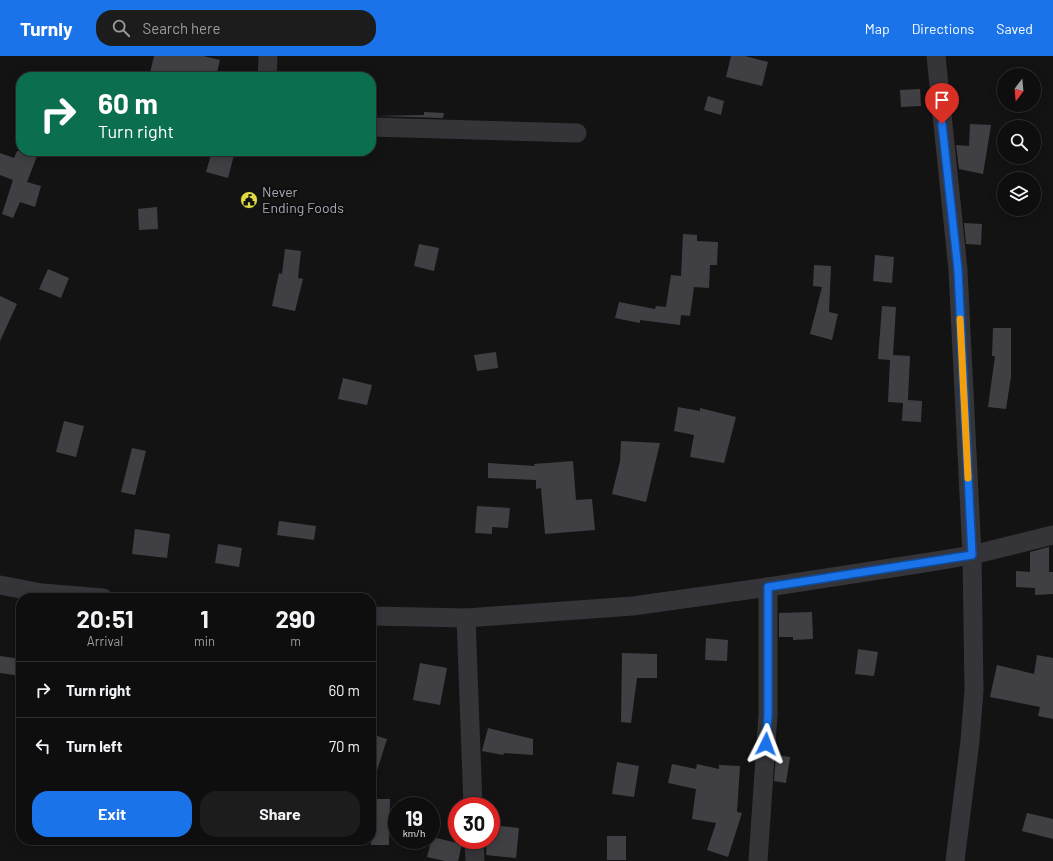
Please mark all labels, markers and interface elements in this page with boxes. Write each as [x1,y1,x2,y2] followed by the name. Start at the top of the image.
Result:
[96,10,376,46] search box
[20,17,72,40] text: Turnly
[110,17,132,39] icon: search
[142,19,220,37] text: Search here
[865,20,890,37] text: Map
[912,20,974,37] text: Directions
[996,20,1033,37] text: Saved
[997,68,1041,112] north arrow
[997,68,1041,216] map controls
[925,83,959,124] pin
[98,86,158,120] text: 60 m
[32,88,84,140] icon: right
[931,89,953,111] icon: arrive
[98,120,174,142] text: Turn right
[997,120,1041,164] button: search
[997,172,1041,216] button: layers
[262,183,344,216] place label: Never Ending Foods
[239,190,259,210] public building icon: Never Ending Foods
[77,604,134,633] text: 20:51
[200,604,209,633] text: 1
[276,604,315,633] text: 290
[87,633,123,649] text: Arrival
[194,633,215,649] text: min
[290,633,301,649] text: m
[32,679,54,701] icon: right
[66,681,131,699] text: Turn right
[328,681,360,699] text: 60 m
[745,723,787,765] position arrow
[32,735,54,757] icon: left
[66,737,122,755] text: Turn left
[329,737,360,755] text: 70 m
[32,791,192,837] button: Exit
[200,791,360,837] button: Share
[448,797,500,849] speed limit sign: 30
[405,806,423,830] text: 19
[403,827,425,839] text: km/h

